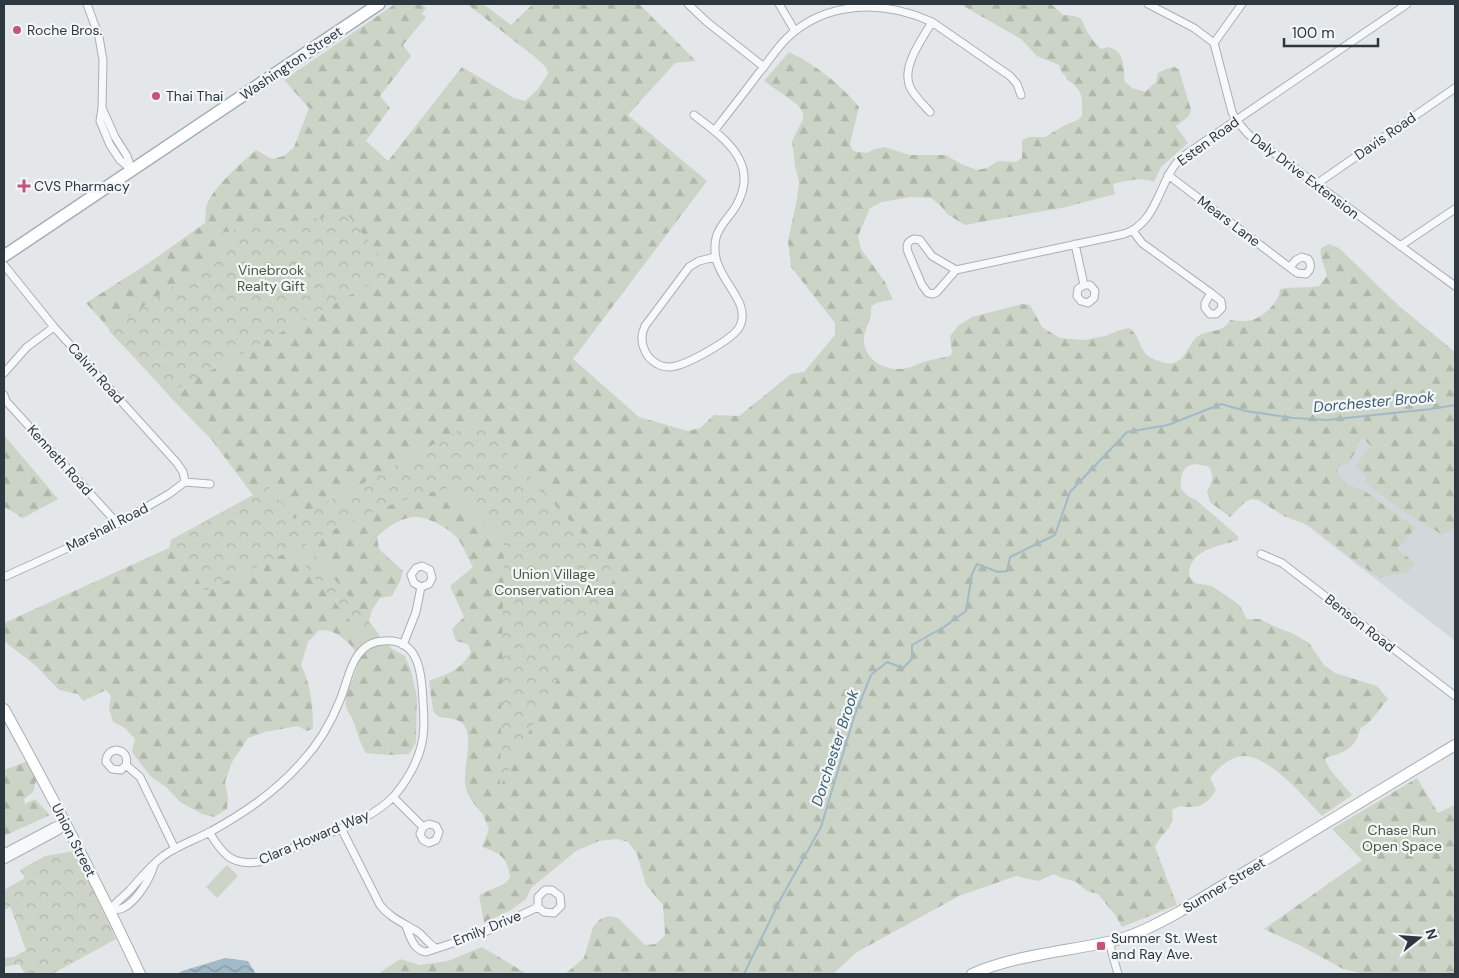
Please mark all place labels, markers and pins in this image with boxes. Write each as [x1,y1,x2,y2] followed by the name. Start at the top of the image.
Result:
[27,21,103,39] place label: Roche Bros.
[11,24,23,36] marker: Roche Bros.
[166,87,223,105] place label: Thai Thai
[150,90,162,102] marker: Thai Thai
[34,177,130,195] place label: CVS Pharmacy
[18,180,30,192] marker: CVS Pharmacy
[1111,929,1218,963] place label: Sumner St. West and Ray Ave.
[1095,940,1107,952] marker: Sumner St. West and Ray Ave.

